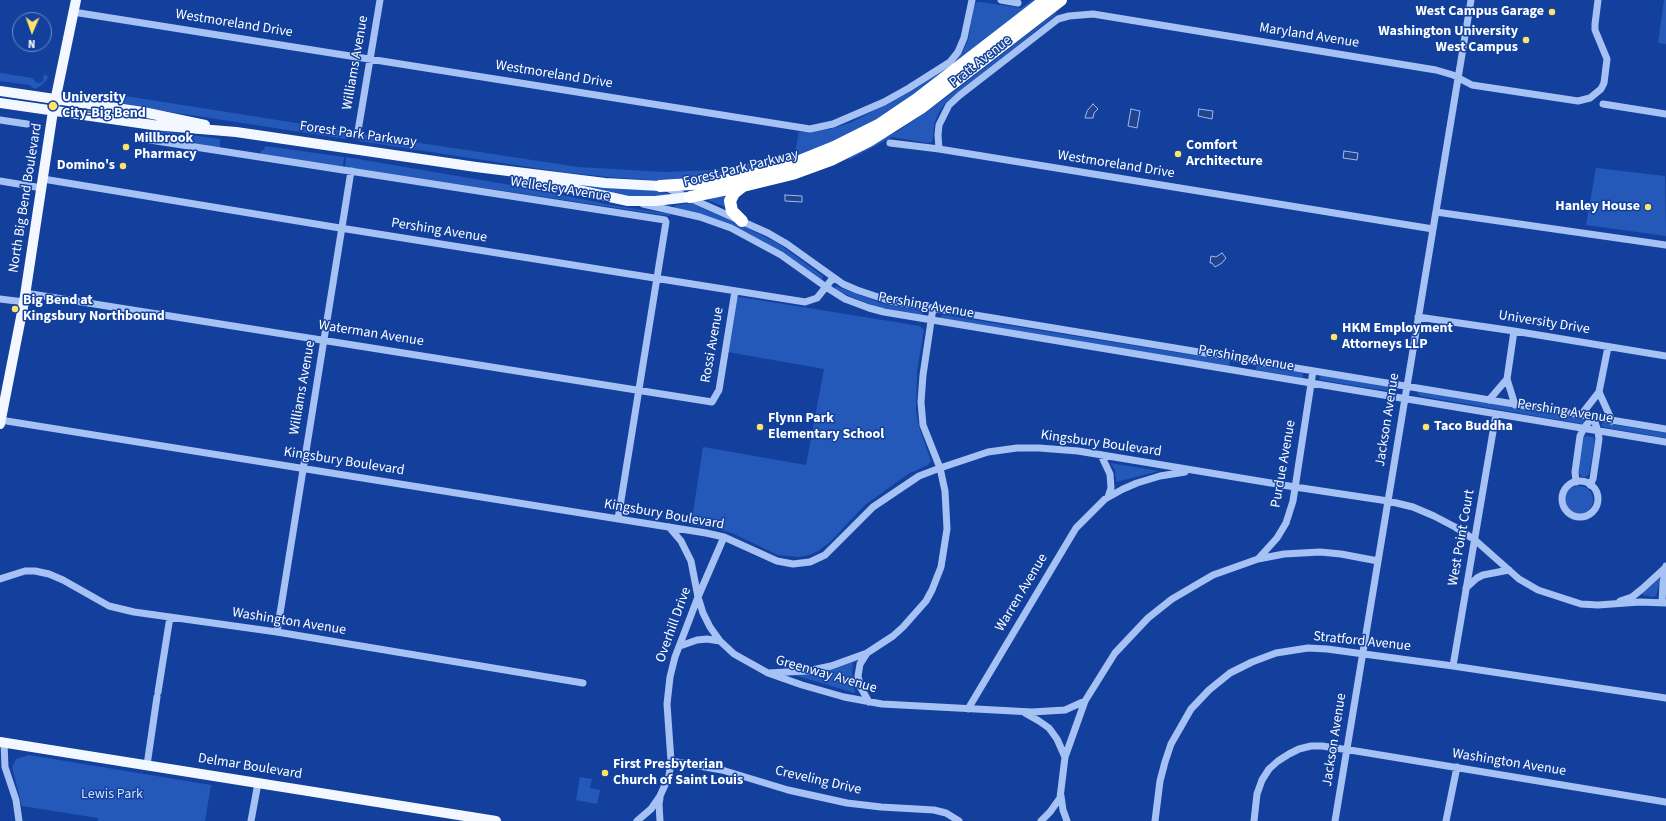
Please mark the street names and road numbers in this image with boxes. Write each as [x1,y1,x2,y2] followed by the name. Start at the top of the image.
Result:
[174,6,294,42] street label: Westmoreland Drive
[339,15,373,111] street label: Williams Avenue
[1258,20,1360,52] street label: Maryland Avenue
[946,32,1016,92] street label: Pratt Avenue
[494,57,614,93] street label: Westmoreland Drive
[299,118,417,152] street label: Forest Park Parkway
[6,122,46,274] street label: North Big Bend Boulevard
[682,147,800,191] street label: Forest Park Parkway
[1056,147,1176,183] street label: Westmoreland Drive
[509,174,611,206] street label: Wellesley Avenue
[390,215,488,247] street label: Pershing Avenue
[877,289,975,323] street label: Pershing Avenue
[698,306,728,384] street label: Rossi Avenue
[1497,308,1591,338] street label: University Drive
[317,317,425,351] street label: Waterman Avenue
[286,340,320,436] street label: Williams Avenue
[1197,342,1295,376] street label: Pershing Avenue
[1372,372,1404,468] street label: Jackson Avenue
[1516,396,1614,428] street label: Pershing Avenue
[1268,419,1300,509] street label: Purdue Avenue
[1039,427,1163,461] street label: Kingsbury Boulevard
[283,444,405,480] street label: Kingsbury Boulevard
[1445,488,1479,588] street label: West Point Court
[603,496,725,534] street label: Kingsbury Boulevard
[992,551,1052,635] street label: Warren Avenue
[653,585,695,665] street label: Overhill Drive
[231,605,347,639] street label: Washington Avenue
[1312,629,1412,655] street label: Stratford Avenue
[774,653,878,697] street label: Greenway Avenue
[1319,692,1351,788] street label: Jackson Avenue
[1451,746,1567,780] street label: Washington Avenue
[197,750,303,784] street label: Delmar Boulevard
[773,763,863,799] street label: Creveling Drive

